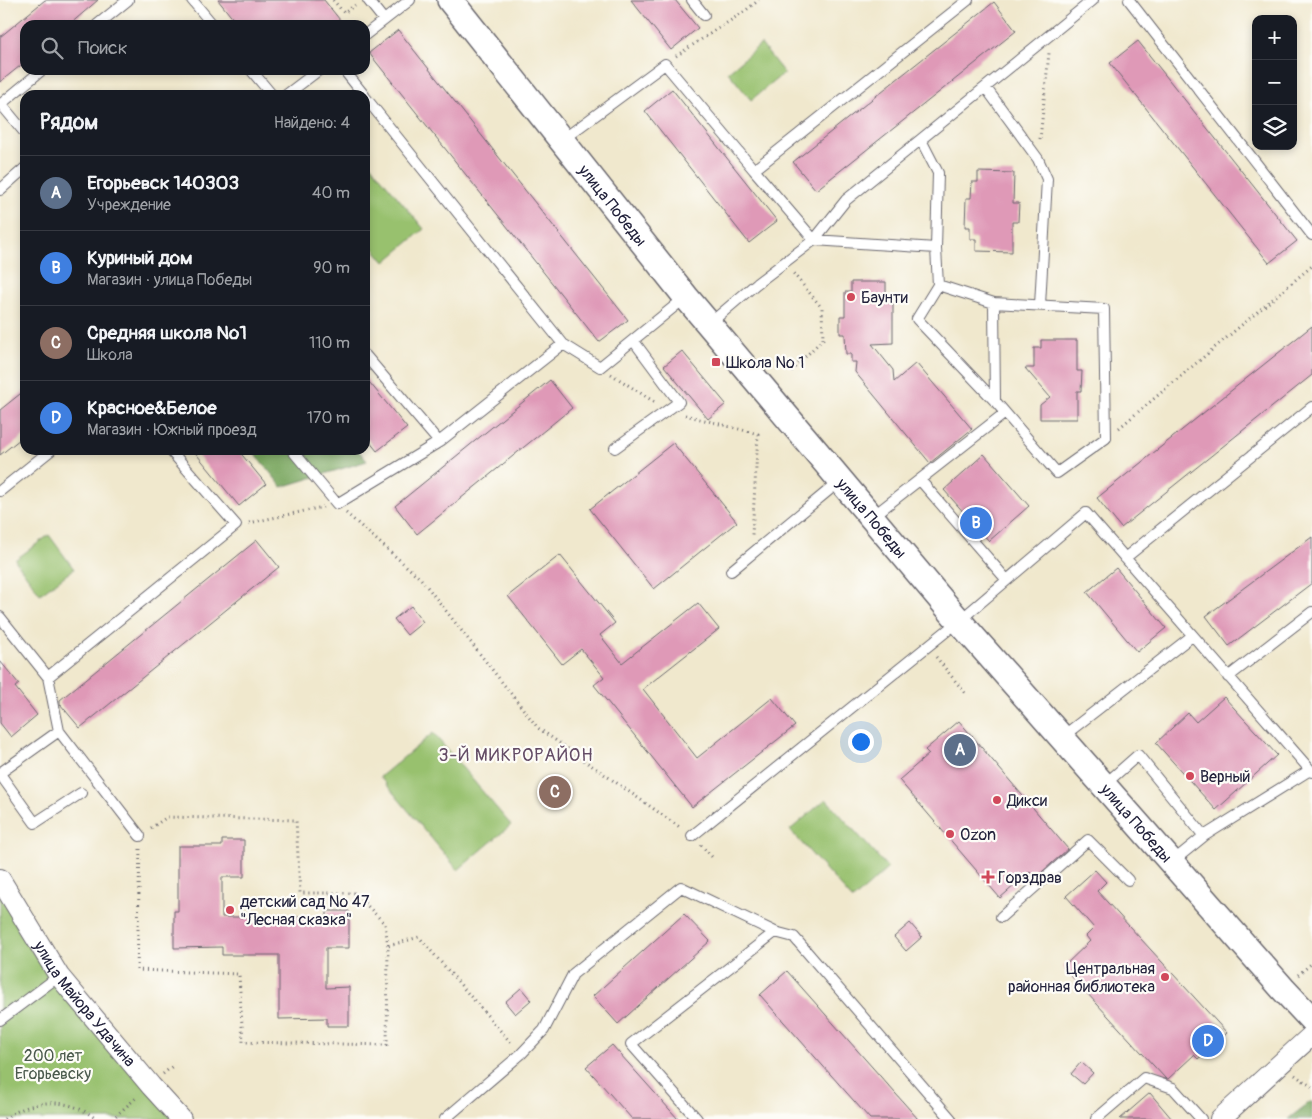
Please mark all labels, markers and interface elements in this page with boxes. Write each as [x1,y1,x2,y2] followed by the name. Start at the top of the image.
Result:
[1252,15,1297,150] map controls
[1252,15,1297,60] button: +
[20,20,370,75] search box
[38,34,66,62] icon: search
[78,36,128,60] text: Поиск
[1252,60,1297,105] button: −
[1252,105,1297,150] button: layers
[40,109,98,136] text: Рядом
[274,113,350,133] text: Найдено: 4
[573,160,651,251] street label: улица Победы
[87,171,239,195] text: Егорьевск 140303
[51,183,61,203] text: A
[312,183,350,203] text: 40 m
[87,195,171,215] text: Учреждение
[87,246,193,270] text: Куриный дом
[51,258,61,278] text: B
[313,258,350,278] text: 90 m
[87,270,252,290] text: Магазин · улица Победы
[861,288,908,308] place label: Баунти
[845,291,857,303] marker: Баунти
[87,321,247,345] text: Средняя школа №1
[51,333,61,353] text: C
[309,333,350,353] text: 110 m
[87,345,133,365] text: Школа
[726,353,804,373] place label: Школа № 1
[710,356,722,368] marker: Школа № 1
[87,396,217,420] text: Красное&Белое
[51,408,61,428] text: D
[307,408,350,428] text: 170 m
[87,420,257,440] text: Магазин · Южный проезд
[831,473,911,563] street label: улица Победы
[960,504,992,542] pin: B
[848,729,874,755] your location
[944,731,976,769] pin: A
[438,744,594,767] district label: 3-Й МИКРОРАЙОН
[1200,767,1250,787] place label: Верный
[1184,770,1196,782] marker: Верный
[539,773,571,811] pin: C
[1095,779,1176,867] street label: улица Победы
[1006,791,1047,811] place label: Дикси
[991,794,1003,806] marker: Дикси
[960,825,996,845] place label: Ozon
[944,828,956,840] marker: Ozon
[998,868,1062,888] place label: Горздрав
[982,871,994,883] marker: Горздрав
[240,892,370,930] place label: детский сад № 47 "Лесная сказка"
[224,904,236,916] marker: детский сад № 47 "Лесная сказка"
[28,936,139,1071] street label: улица Майора Удачина
[1008,959,1155,997] place label: Центральная районная библиотека
[1159,971,1171,983] marker: Центральная районная библиотека
[1192,1022,1224,1060] pin: D
[15,1046,91,1084] park label: 200 лет Егорьевску

